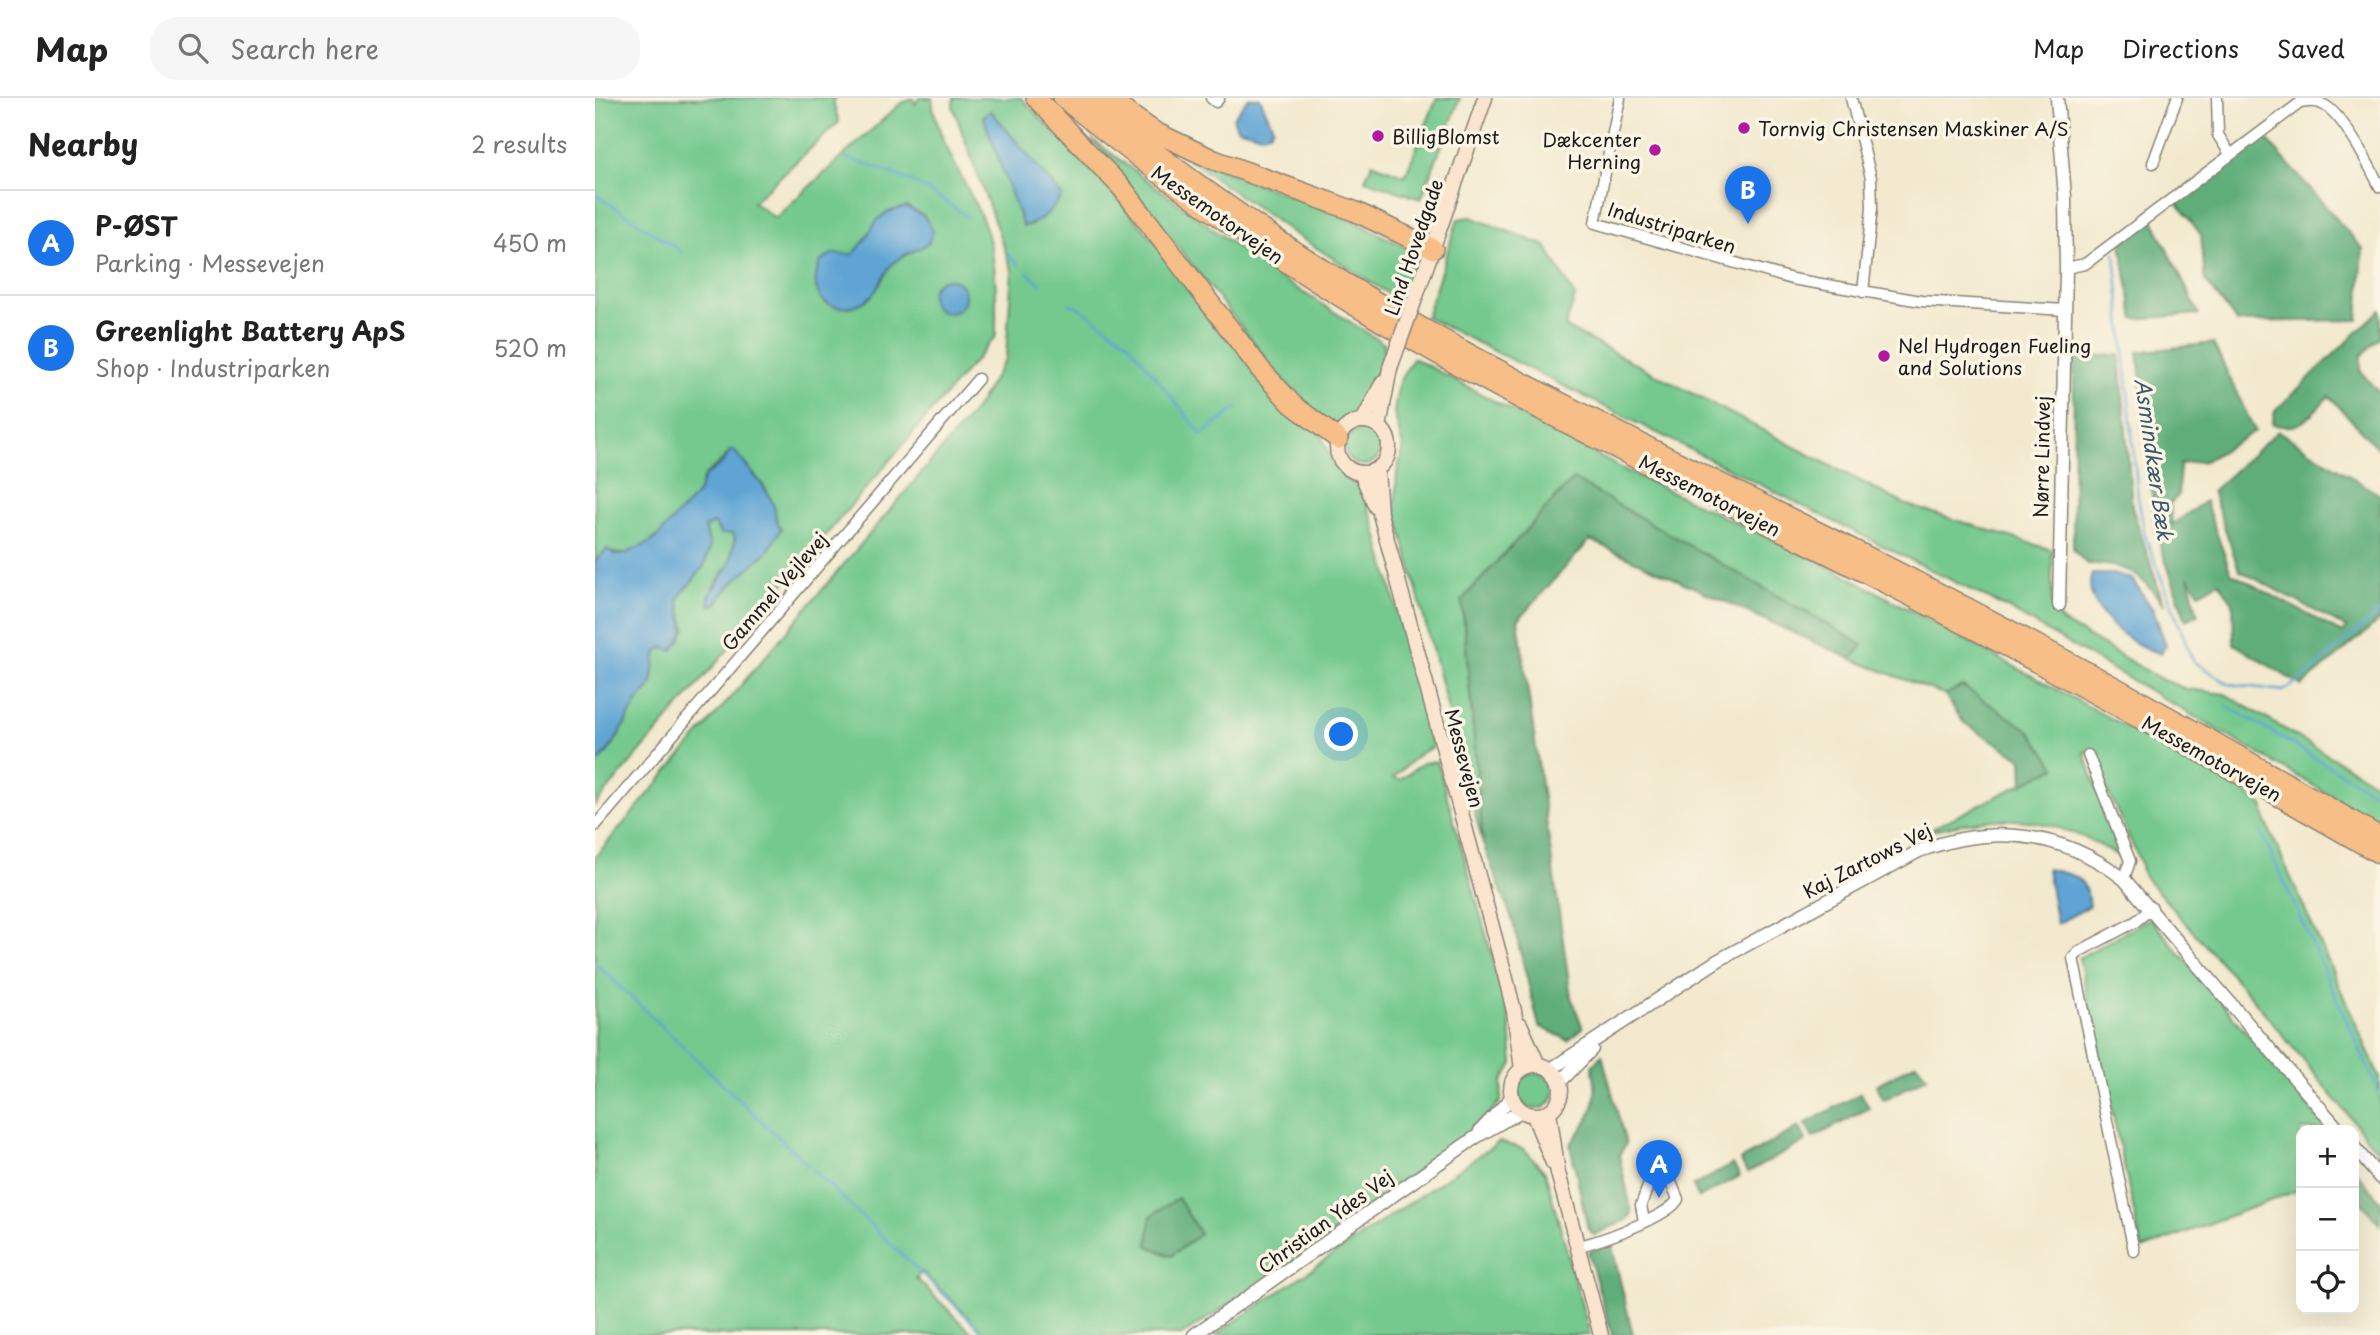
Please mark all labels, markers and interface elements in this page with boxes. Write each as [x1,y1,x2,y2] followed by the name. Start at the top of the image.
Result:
[150,17,640,80] search box
[35,23,108,73] text: Map
[174,29,212,67] icon: search
[230,29,379,68] text: Search here
[2033,30,2084,66] text: Map
[2122,30,2239,66] text: Directions
[2277,30,2345,66] text: Saved
[1758,114,2069,142] place label: Tornvig Christensen Maskiner A/S
[1736,120,1752,136] marker: Tornvig Christensen Maskiner A/S
[28,121,138,166] text: Nearby
[1392,122,1500,150] place label: BilligBlomst
[1543,125,1641,175] place label: Dækcenter Herning
[471,126,567,161] text: 2 results
[1370,128,1386,144] marker: BilligBlomst
[1647,142,1663,158] marker: Dækcenter Herning
[1146,158,1290,270] street label: Messemotorvejen
[1725,166,1771,224] pin: B
[1377,175,1449,319] street label: Lind Hovedgade
[1604,194,1740,260] street label: Industriparken
[95,206,177,245] text: P-ØST
[42,225,60,260] text: A
[493,225,567,260] text: 450 m
[95,245,325,280] text: Parking · Messevejen
[95,311,406,350] text: Greenlight Battery ApS
[43,330,59,365] text: B
[494,330,567,365] text: 520 m
[1898,331,2091,381] place label: Nel Hydrogen Fueling and Solutions
[1876,348,1892,364] marker: Nel Hydrogen Fueling and Solutions
[95,350,330,385] text: Shop · Industriparken
[2128,376,2182,543] water label: Asmindkær Bæk
[2026,396,2056,518] street label: Nørre Lindvej
[1634,447,1786,543] street label: Messemotorvejen
[715,526,833,656] street label: Gammel Vejlevej
[1438,705,1492,811] street label: Messevejen
[2137,708,2287,808] street label: Messemotorvejen
[1324,717,1358,751] your location
[1798,815,1936,905] street label: Kaj Zartows Vej
[2296,1125,2359,1314] map controls
[2296,1125,2359,1188] button: +
[1636,1140,1682,1198] pin: A
[1252,1162,1398,1280] street label: Christian Ydes Vej
[2296,1188,2359,1251] button: −
[2296,1251,2359,1314] button: locate

